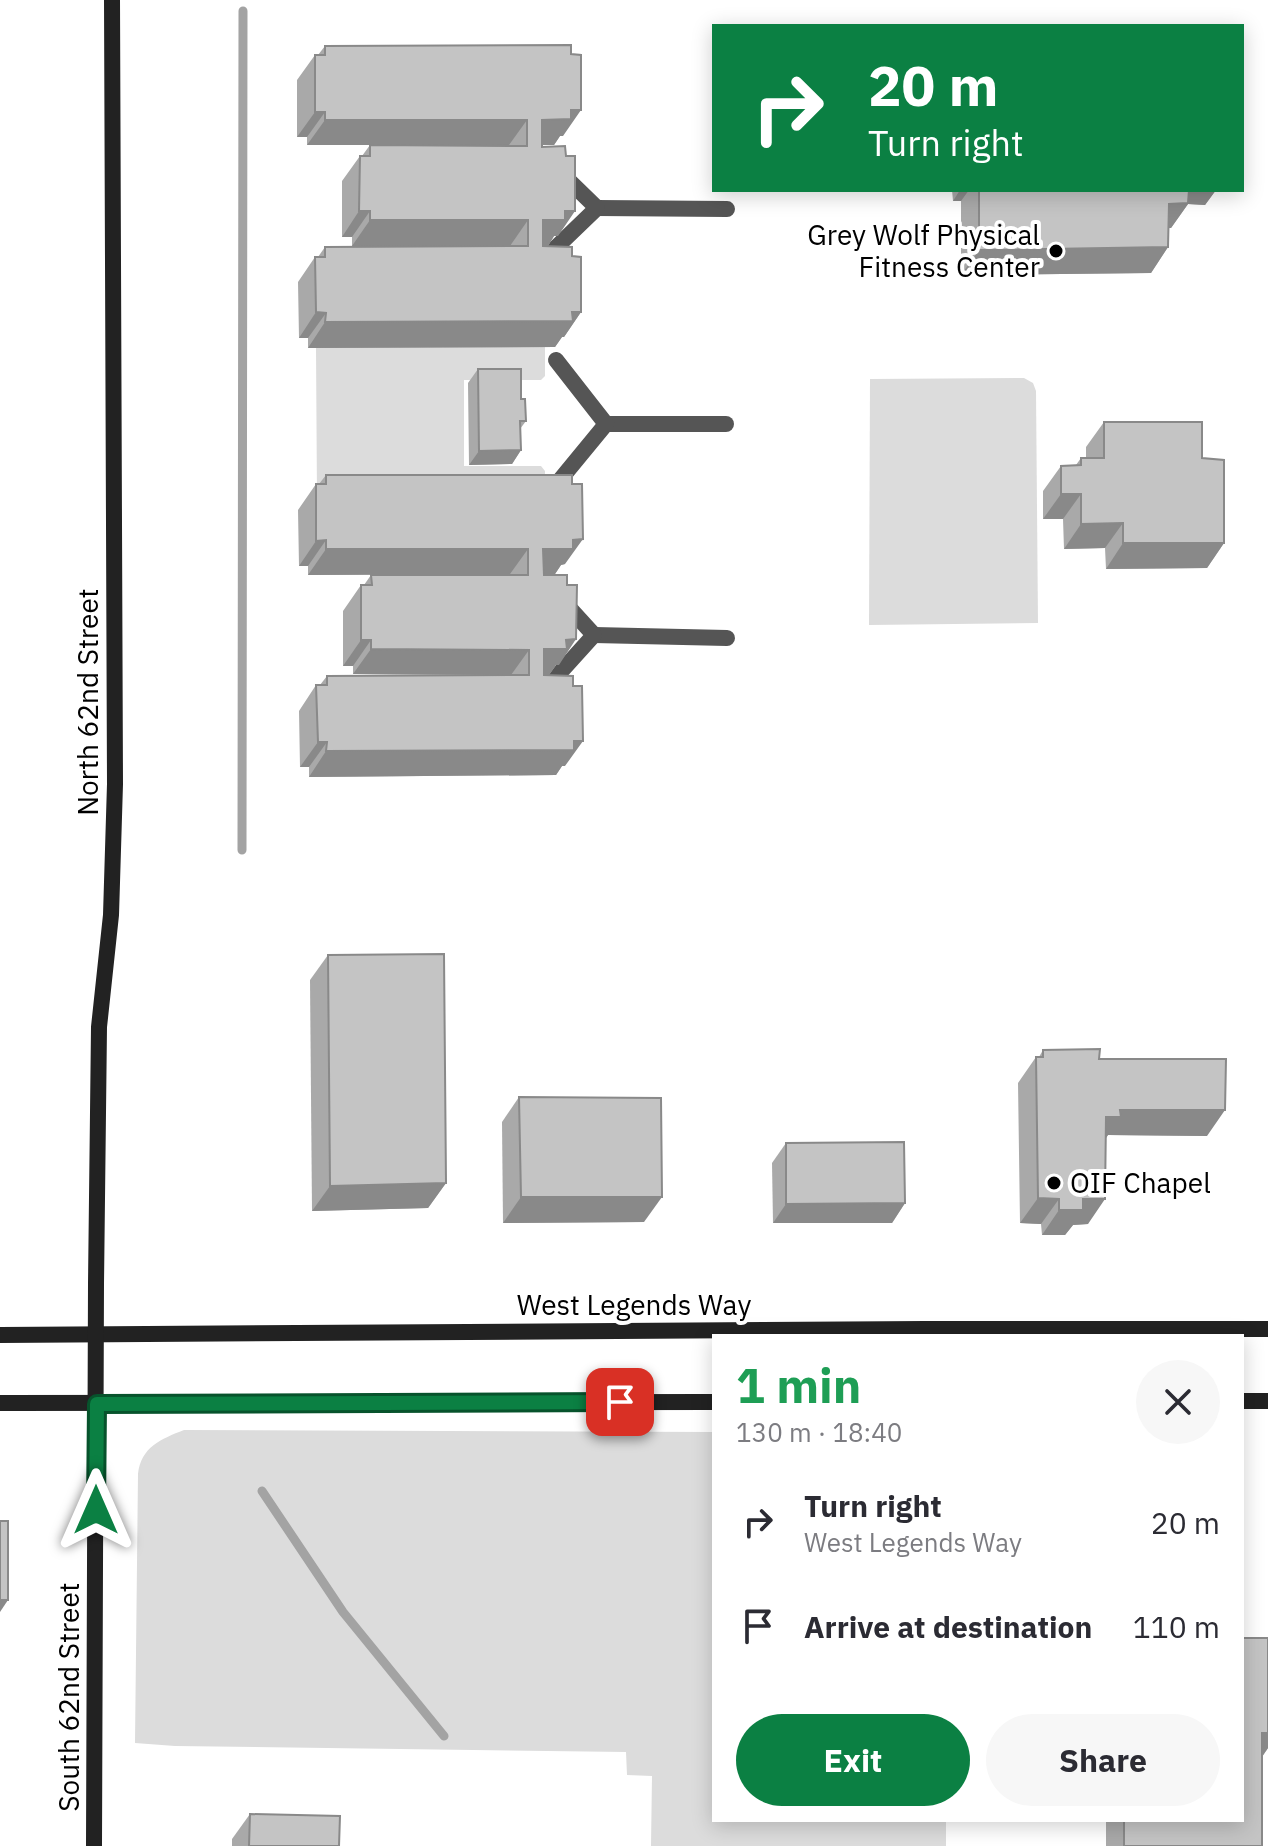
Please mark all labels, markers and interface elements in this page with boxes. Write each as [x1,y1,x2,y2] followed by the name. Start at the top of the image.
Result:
[868,49,998,121] text: 20 m
[736,56,840,160] icon: right
[868,119,1024,166] text: Turn right
[807,216,1040,285] place label: Grey Wolf Physical Fitness Center
[1047,242,1065,260] marker: Grey Wolf Physical Fitness Center
[69,588,106,816] street label: North 62nd Street
[1070,1164,1211,1201] place label: OIF Chapel
[1045,1174,1063,1192] marker: OIF Chapel
[517,1286,751,1323] street label: West Legends Way
[736,1354,861,1416] text: 1 min
[1136,1360,1220,1444] button: close
[586,1368,654,1436] pin
[598,1380,642,1424] icon: arrive
[736,1415,902,1449] text: 130 m · 18:40
[54,1468,138,1552] position arrow
[804,1486,942,1525] text: Turn right
[736,1500,780,1544] icon: right
[1151,1503,1220,1542] text: 20 m
[804,1525,1022,1559] text: West Legends Way
[50,1582,87,1812] street label: South 62nd Street
[736,1604,780,1648] icon: arrive
[804,1607,1092,1646] text: Arrive at destination
[1133,1607,1220,1646] text: 110 m
[736,1714,970,1806] button: Exit
[986,1714,1220,1806] button: Share

